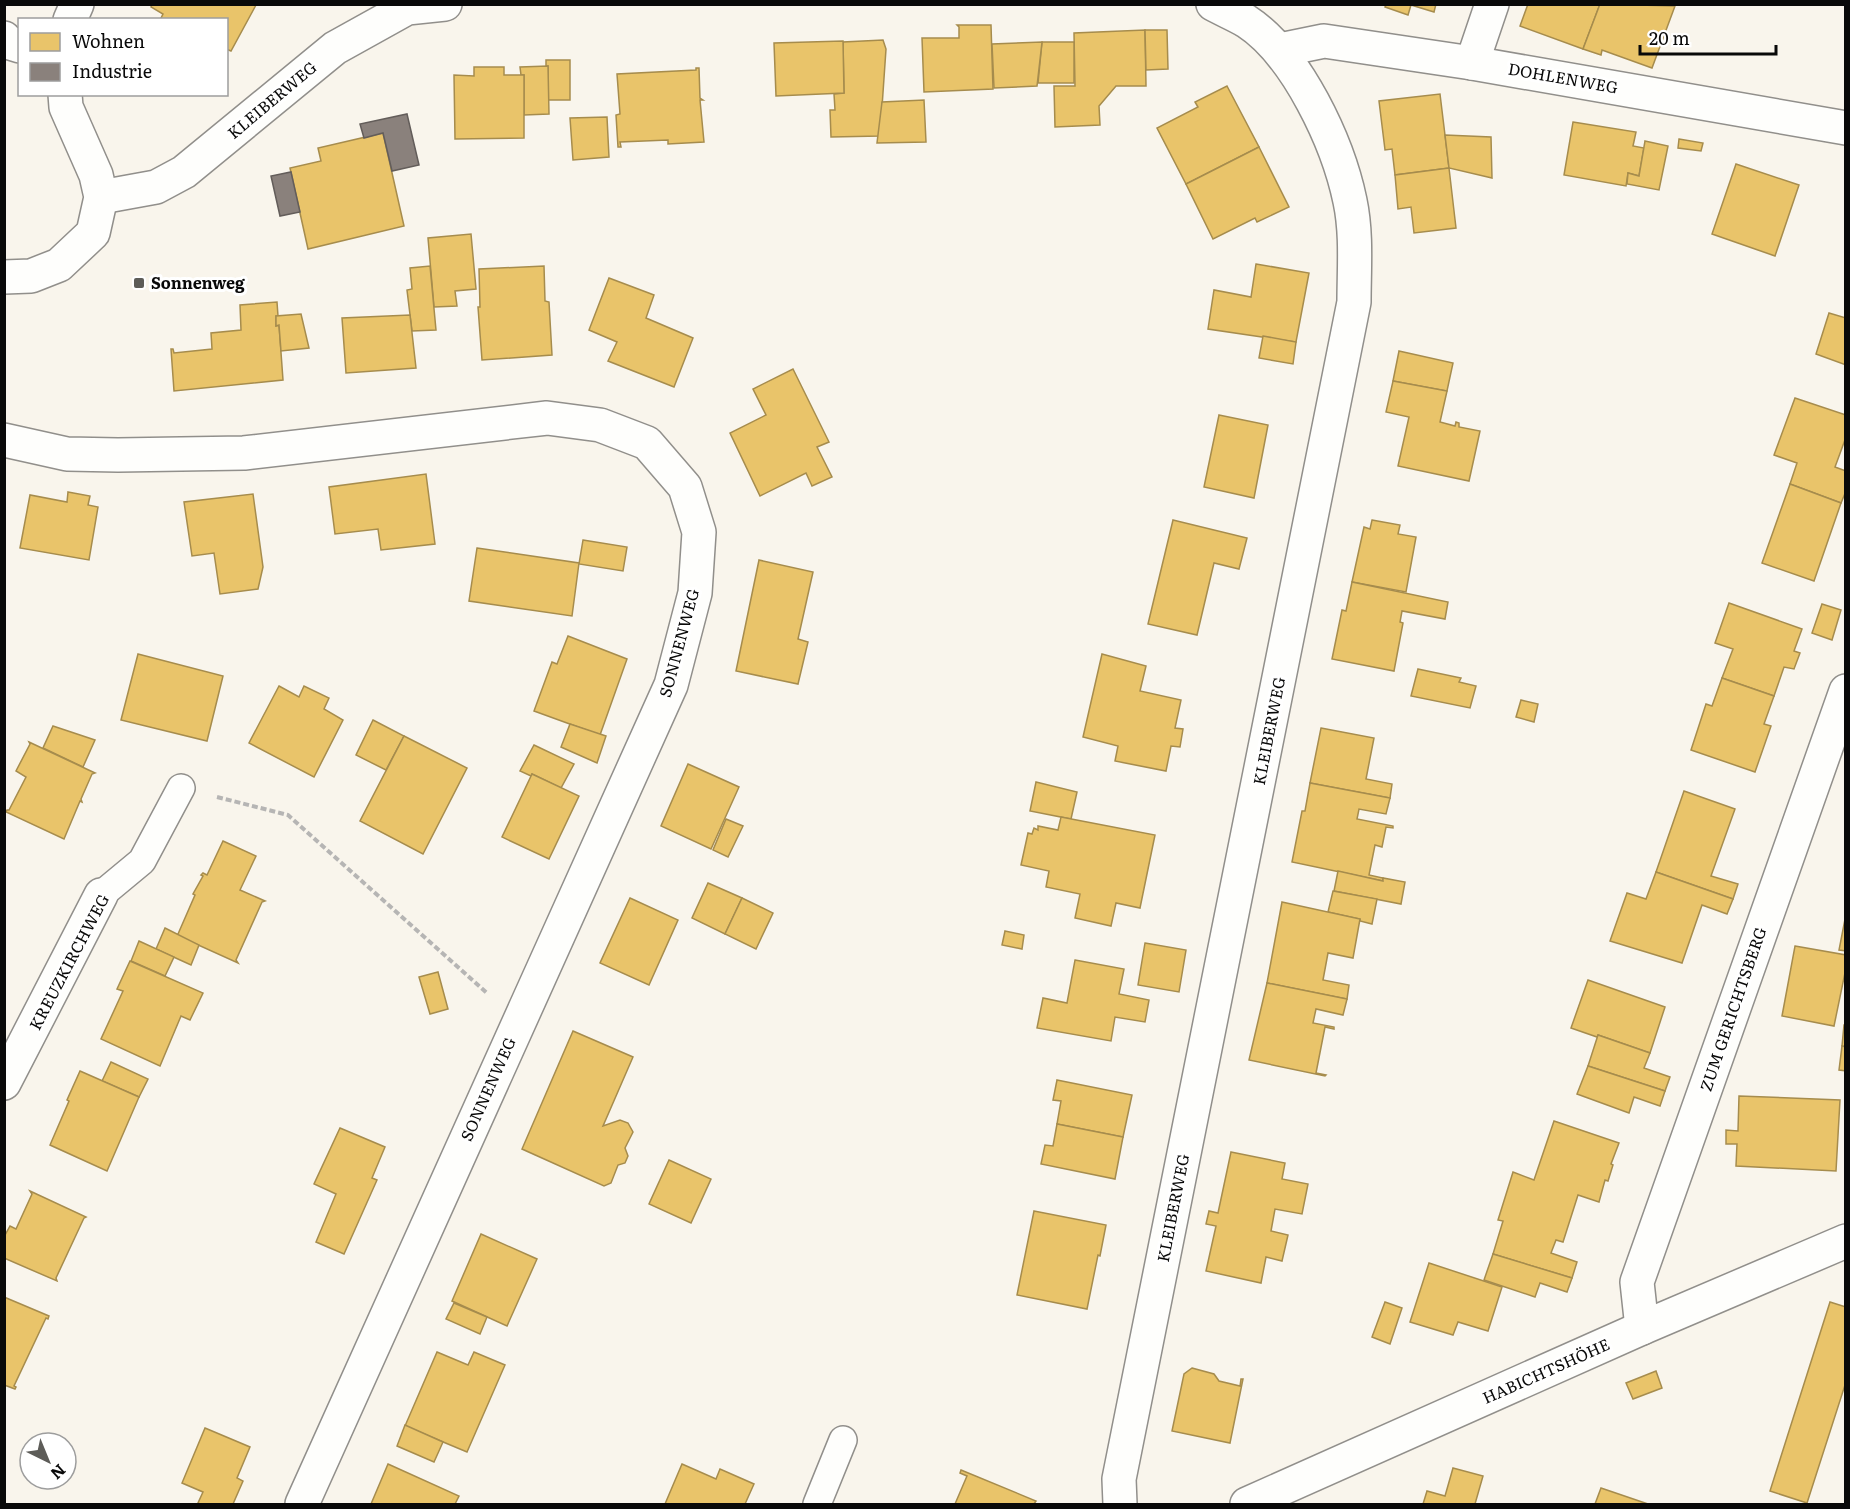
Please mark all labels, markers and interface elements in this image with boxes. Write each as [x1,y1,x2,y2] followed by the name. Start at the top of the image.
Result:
[18,18,228,96] legend
[1640,18,1776,56] scale bar
[1649,24,1690,51] text: 20 m
[72,27,145,54] text: Wohnen
[222,55,321,144] street label: KLEIBERWEG
[1506,56,1620,98] street label: DOHLENWEG
[72,57,152,84] text: Industrie
[151,270,245,294] place label: Sonnenweg
[132,276,146,290] marker: Sonnenweg
[652,586,704,700] street label: SONNENWEG
[1246,675,1290,787] street label: KLEIBERWEG
[22,889,114,1034] street label: KREUZKIRCHWEG
[1693,923,1771,1094] street label: ZUM GERICHTSBERG
[453,1033,521,1144] street label: SONNENWEG
[1150,1152,1194,1264] street label: KLEIBERWEG
[1478,1331,1613,1409] street label: HABICHTSHÖHE
[18,1431,78,1491] north arrow
[46,1459,72,1486] text: N

